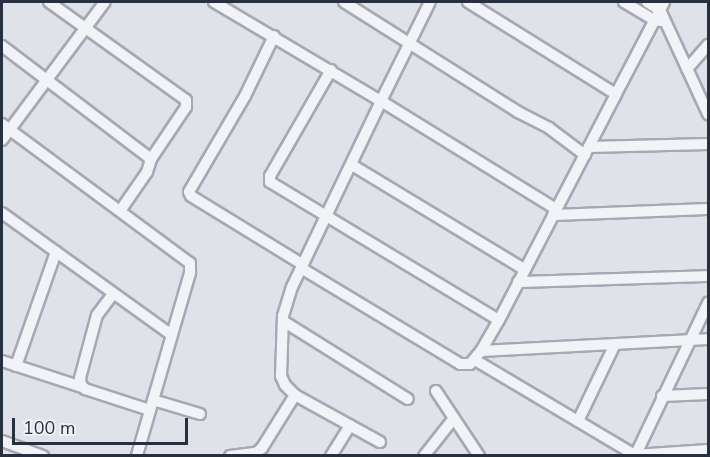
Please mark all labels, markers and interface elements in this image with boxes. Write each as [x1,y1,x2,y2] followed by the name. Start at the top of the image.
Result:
[15,406,190,444] scale bar
[23,416,75,440] text: 100 m

